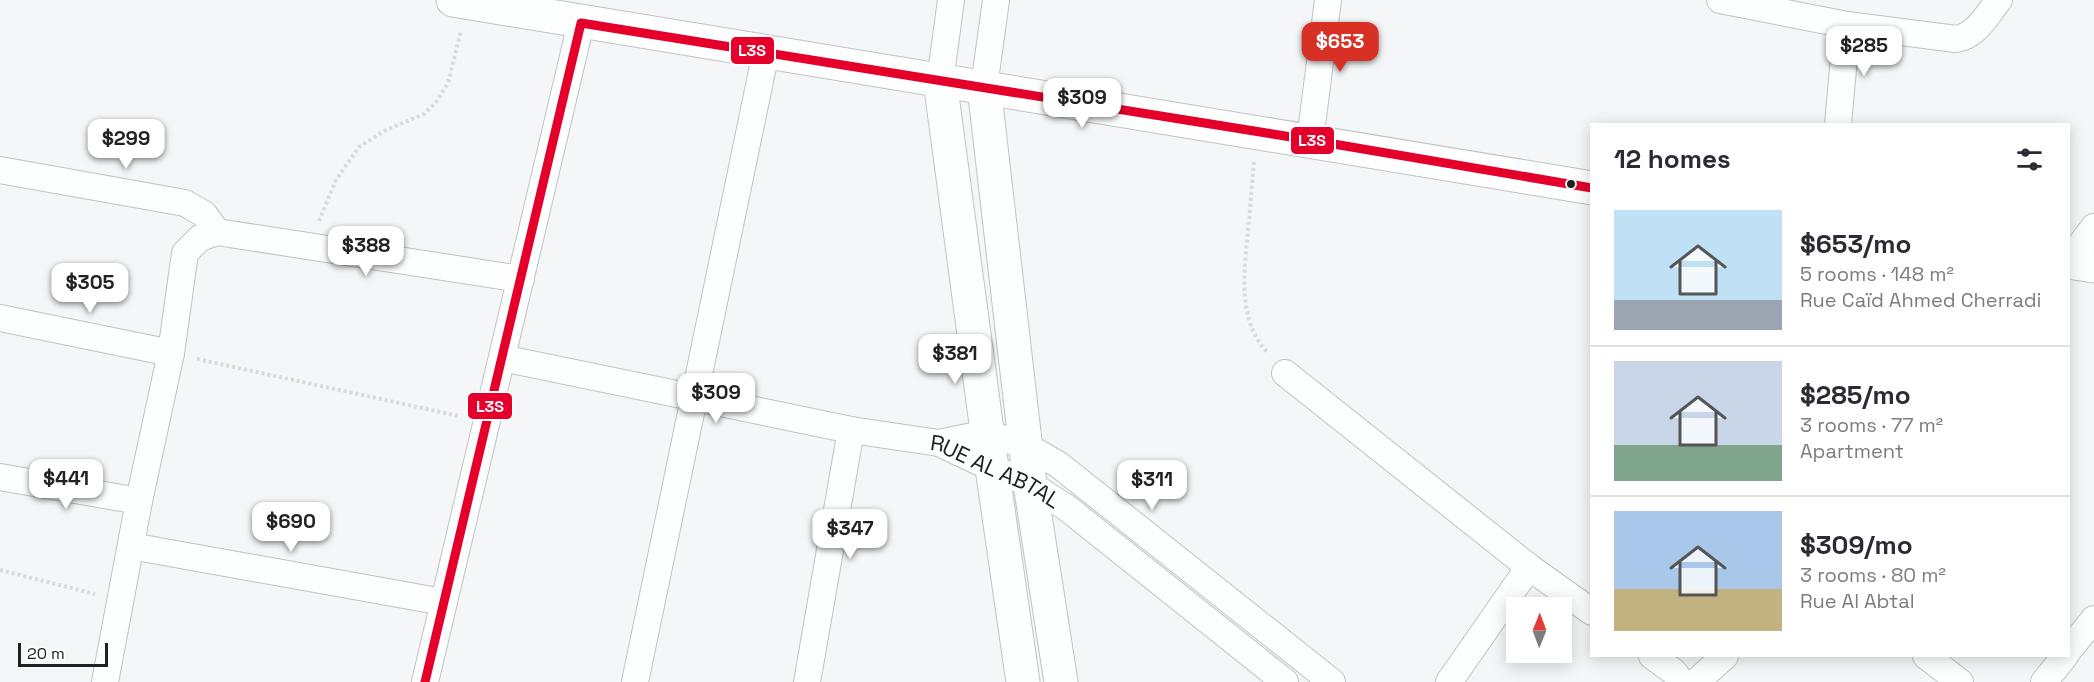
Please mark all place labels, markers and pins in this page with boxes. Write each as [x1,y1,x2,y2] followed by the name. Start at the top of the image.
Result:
[1304,22,1376,73] pin: $653
[1828,26,1900,77] pin: $285
[1046,78,1118,129] pin: $309
[90,119,162,170] pin: $299
[1565,178,1577,190] unlabelled marker
[330,226,402,277] pin: $388
[54,263,126,314] pin: $305
[919,334,991,385] pin: $381
[680,373,752,424] pin: $309
[30,459,102,510] pin: $441
[1116,460,1188,511] pin: $311
[255,502,327,553] pin: $690
[814,509,886,560] pin: $347

